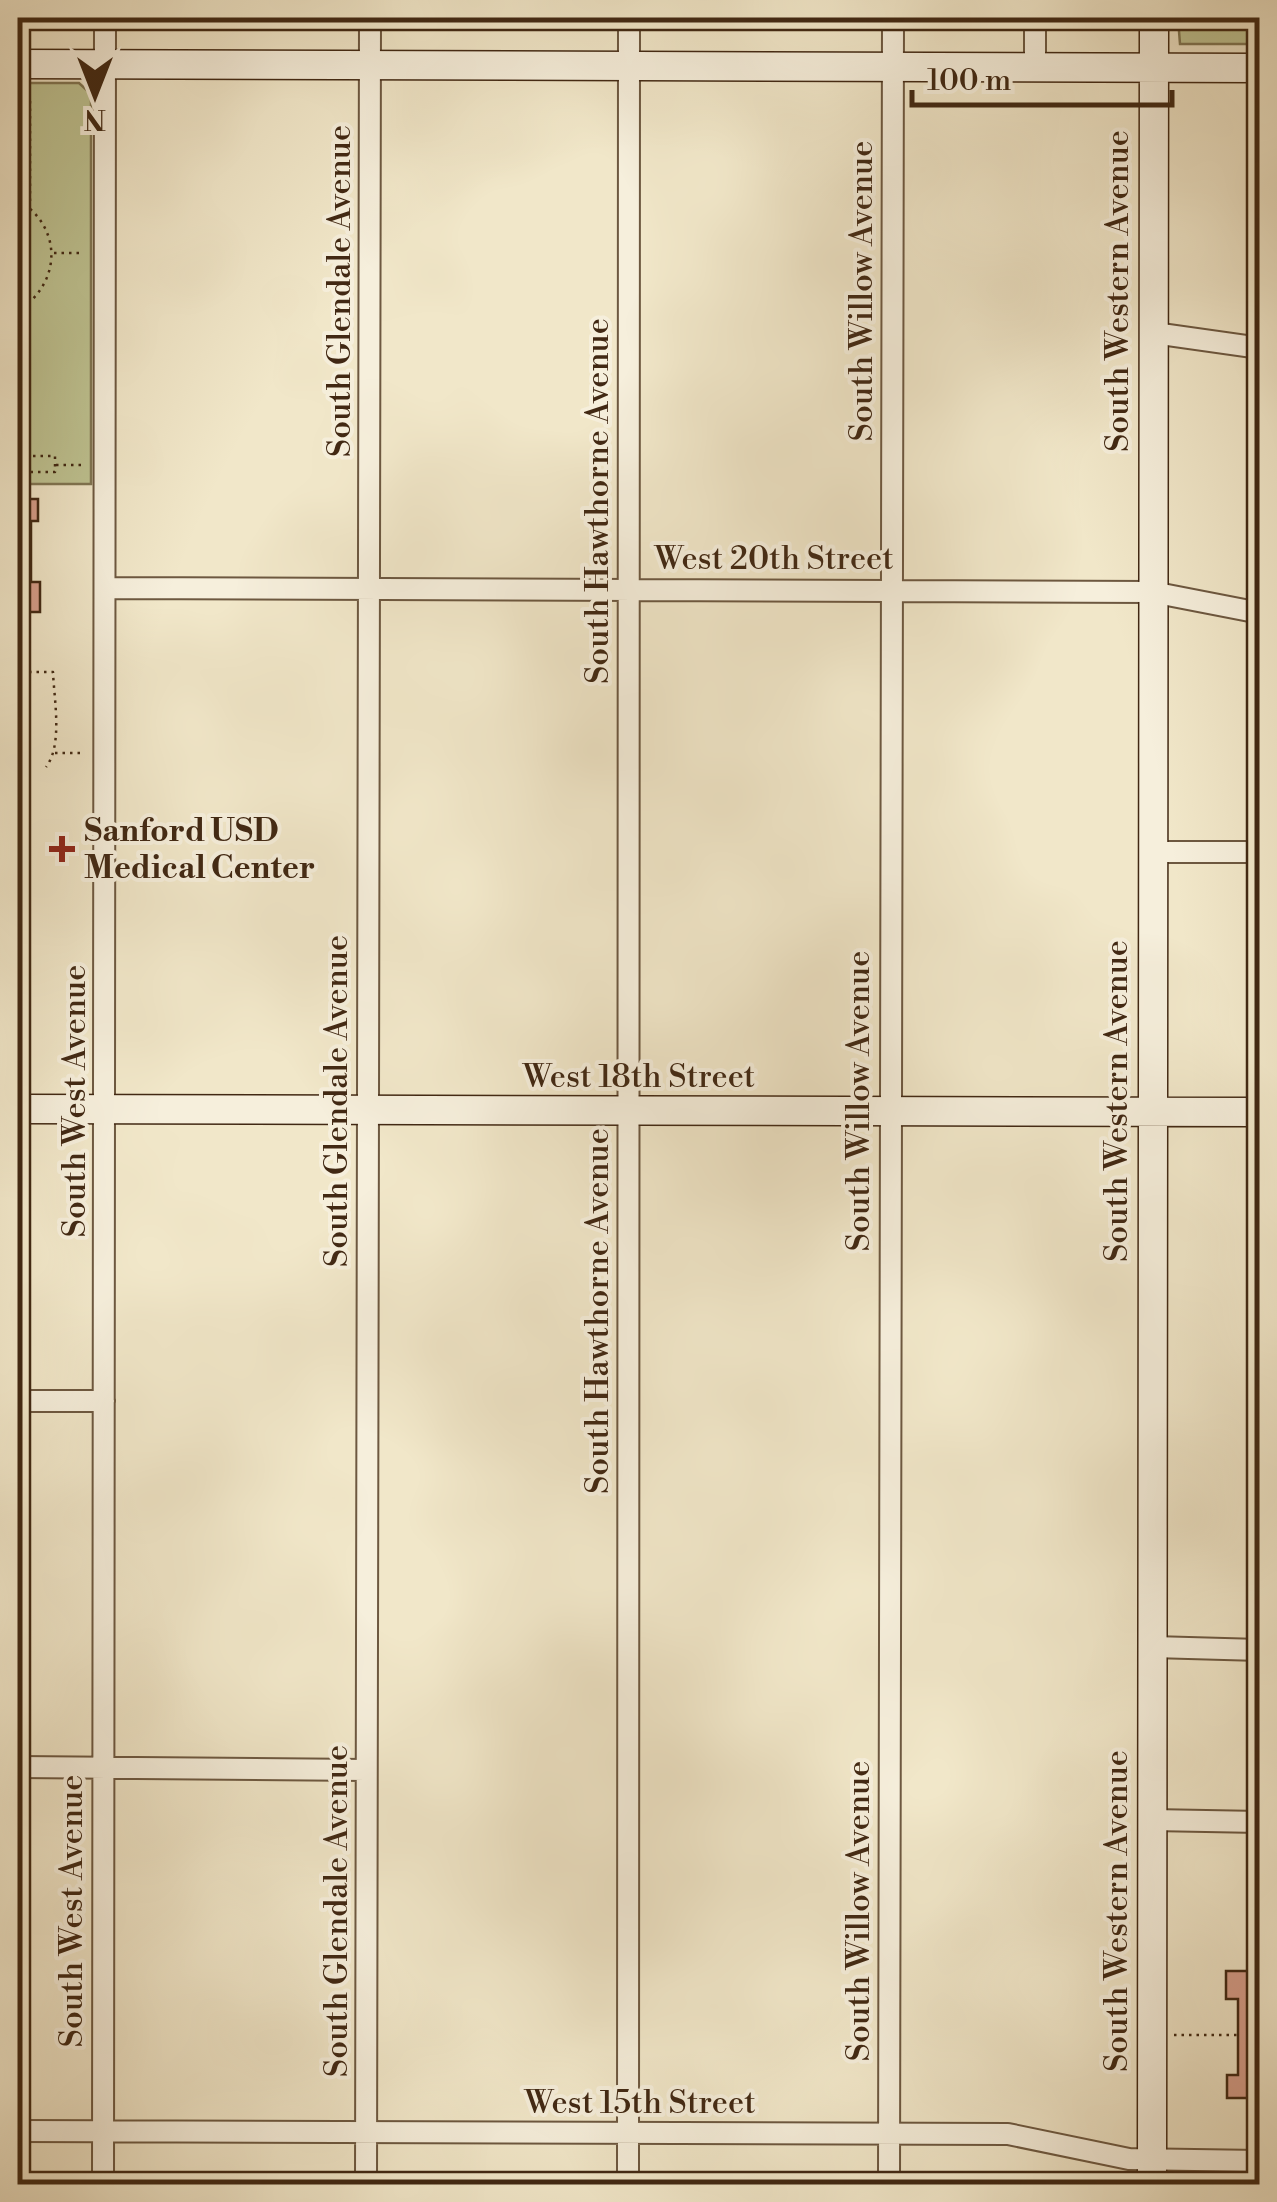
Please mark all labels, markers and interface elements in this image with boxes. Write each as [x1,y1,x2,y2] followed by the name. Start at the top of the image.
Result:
[45,45,145,145] north arrow
[912,45,1172,107] scale bar
[927,62,1011,100] text: 100 m
[84,101,106,136] text: N
[320,125,360,457] street label: South Glendale Avenue
[1098,130,1138,452] street label: South Western Avenue
[842,141,882,441] street label: South Willow Avenue
[578,318,618,684] street label: South Hawthorne Avenue
[653,539,894,579] street label: West 20th Street
[84,811,315,888] place label: Sanford USD Medical Center
[49,836,75,862] marker: Sanford USD Medical Center
[317,935,357,1267] street label: South Glendale Avenue
[1097,940,1137,1262] street label: South Western Avenue
[839,951,879,1251] street label: South Willow Avenue
[55,965,95,1237] street label: South West Avenue
[522,1057,755,1097] street label: West 18th Street
[578,1128,618,1494] street label: South Hawthorne Avenue
[317,1745,357,2077] street label: South Glendale Avenue
[1097,1750,1137,2072] street label: South Western Avenue
[839,1761,879,2061] street label: South Willow Avenue
[52,1775,92,2047] street label: South West Avenue
[523,2083,756,2123] street label: West 15th Street

